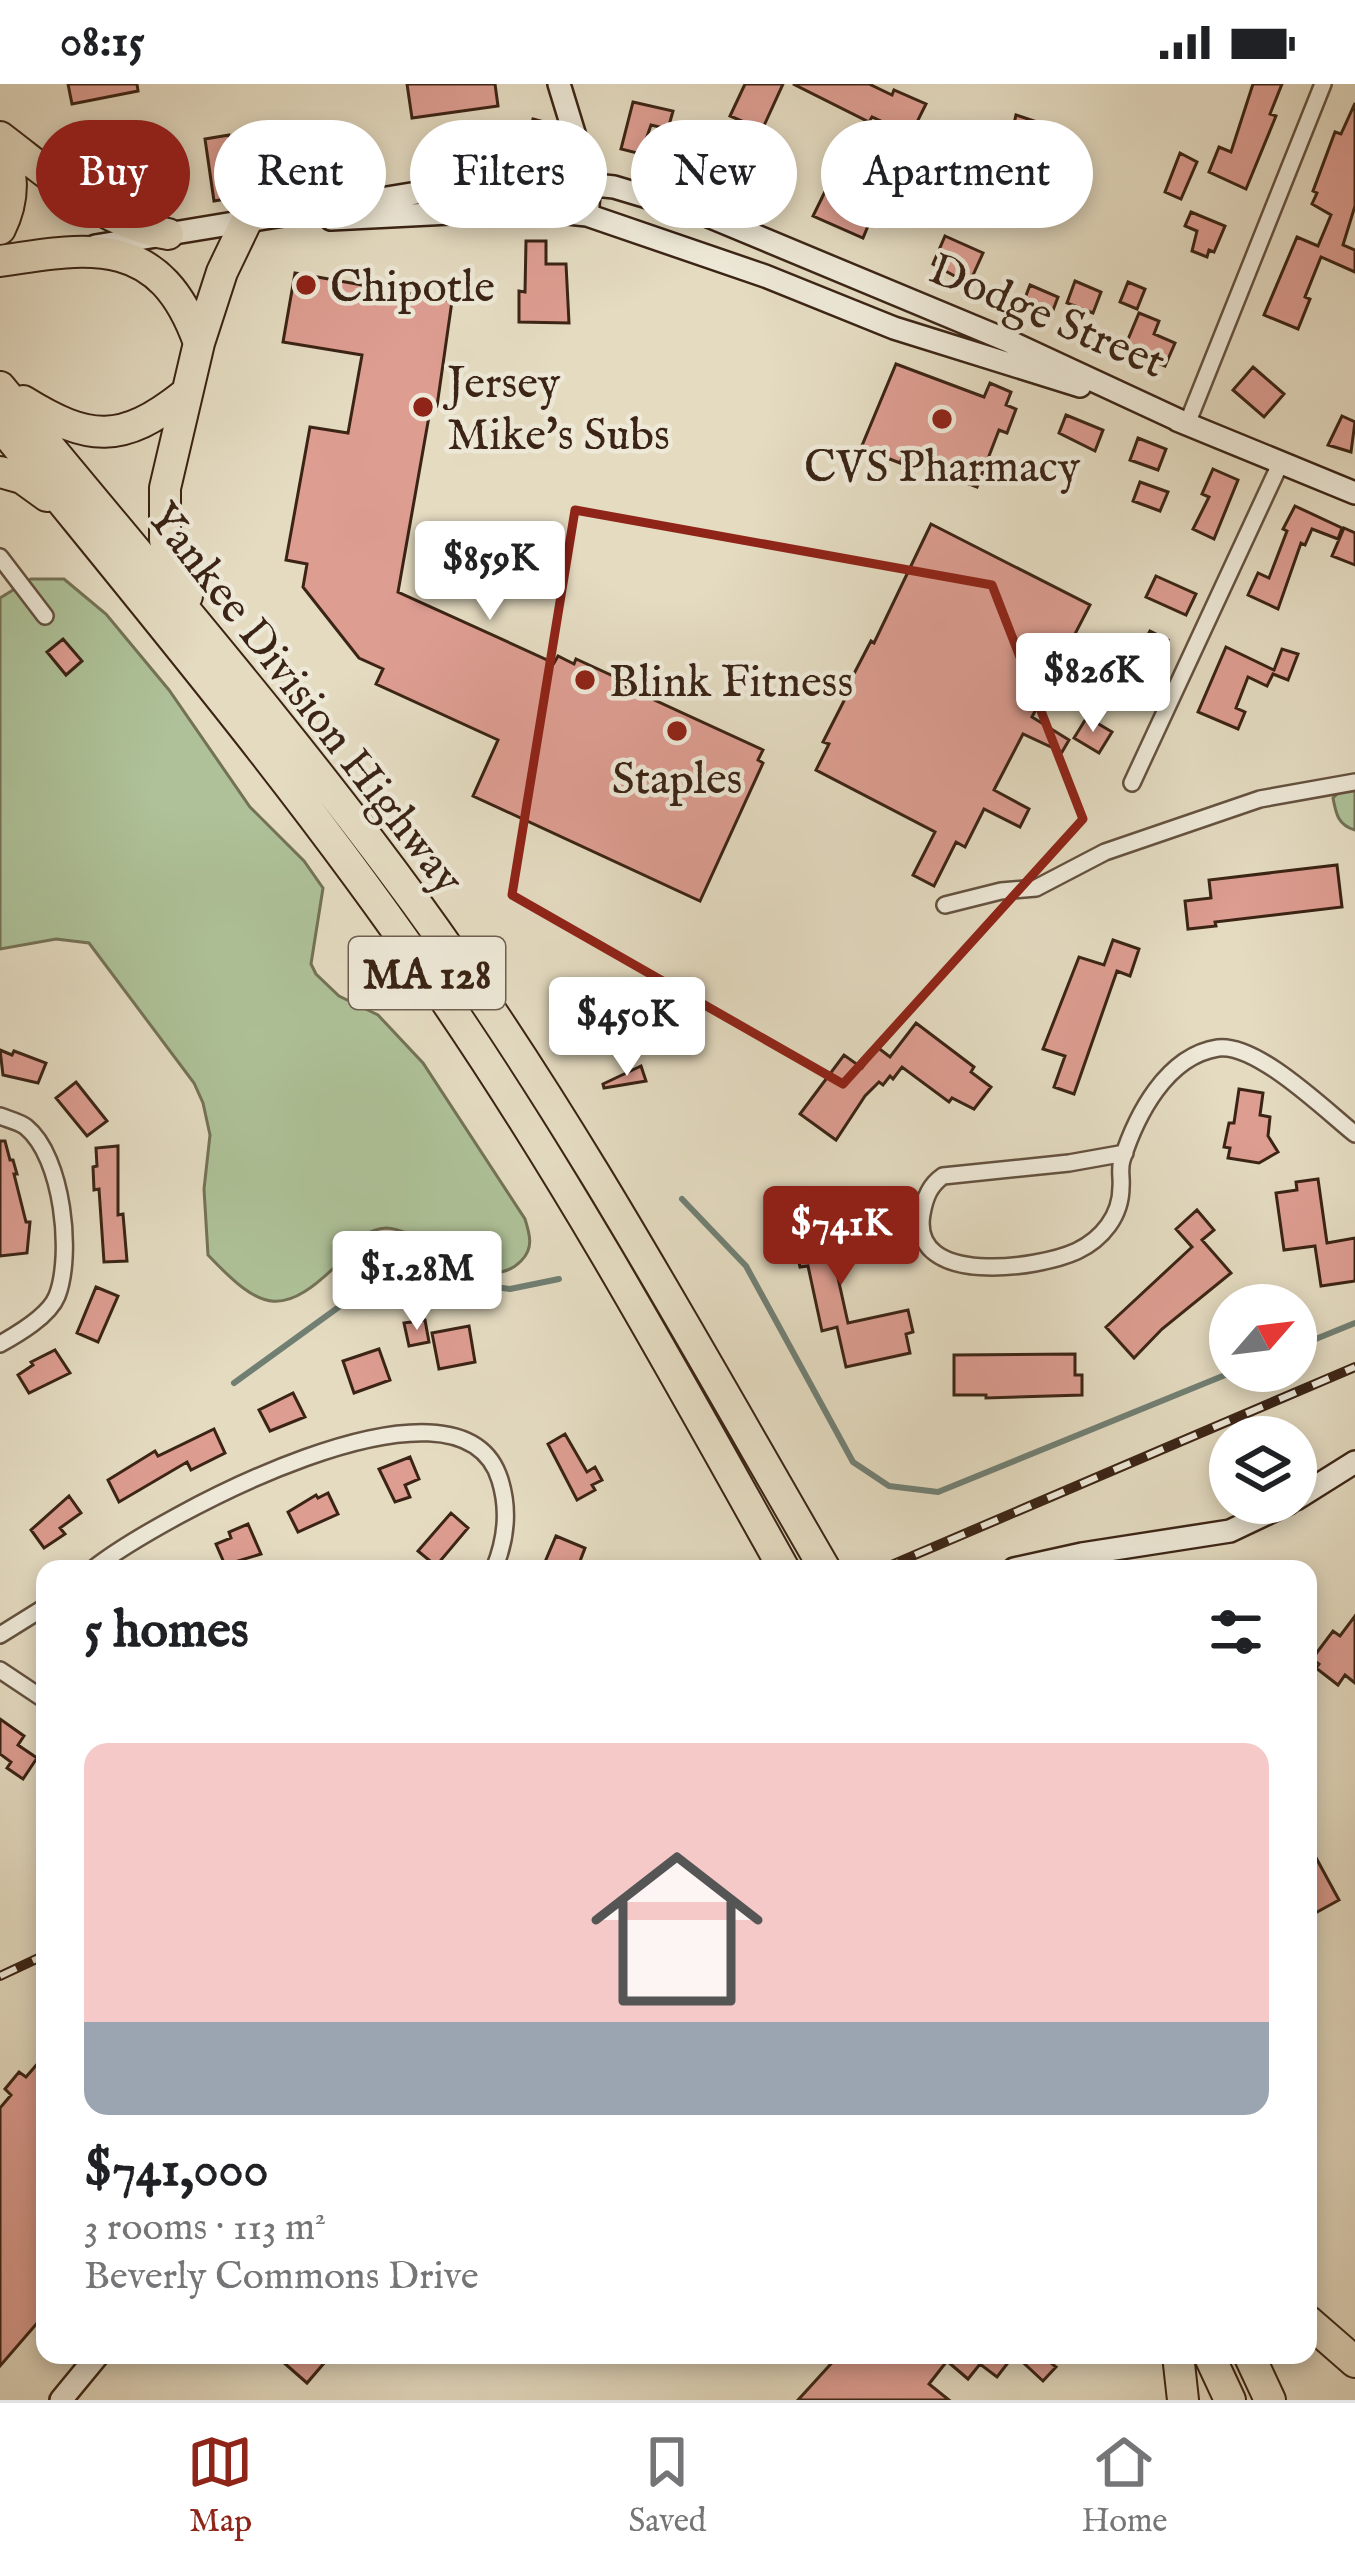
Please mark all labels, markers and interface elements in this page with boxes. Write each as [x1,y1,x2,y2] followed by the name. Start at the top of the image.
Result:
[60,14,145,71] text: 08:15
[36,120,190,228] chip: Buy
[214,120,386,228] chip: Rent
[410,120,607,228] chip: Filters
[631,120,797,228] chip: New
[821,120,1093,228] chip: Apartment
[920,242,1173,393] street label: Dodge Street
[330,260,495,317] place label: Chipotle
[293,272,319,298] marker: Chipotle
[442,356,670,465] place label: Jersey Mike's Subs
[410,394,436,420] marker: Jersey Mike's Subs
[929,406,955,432] marker: CVS Pharmacy
[804,440,1081,497] place label: CVS Pharmacy
[133,492,476,907] street label: Yankee Division Highway
[406,521,574,623] pin: $859K
[442,535,538,584] text: $859K
[1009,633,1177,735] pin: $826K
[1043,647,1143,696] text: $826K
[609,655,853,712] place label: Blink Fitness
[572,667,598,693] marker: Blink Fitness
[664,718,690,744] marker: Staples
[612,752,742,809] place label: Staples
[349,937,505,1009] road number: MA 128
[543,977,711,1079] pin: $450K
[576,991,678,1040] text: $450K
[757,1186,925,1288] pin: $741K
[790,1200,892,1249] text: $741K
[319,1231,515,1333] pin: $1.28M
[360,1245,474,1294] text: $1.28M
[1209,1284,1317,1392] north arrow
[1209,1284,1317,1524] map controls
[1209,1416,1317,1524] button: layers
[1203,1599,1269,1665] icon: filters
[84,1600,249,1665] text: 5 homes
[569,1821,785,2037] icon: home
[84,2139,269,2204] text: $741,000
[84,2204,326,2253] text: 3 rooms · 113 m²
[84,2253,479,2302] text: Beverly Commons Drive
[187,2429,253,2543] tab: Map
[628,2429,706,2543] tab: Saved
[1081,2429,1168,2543] tab: Home

